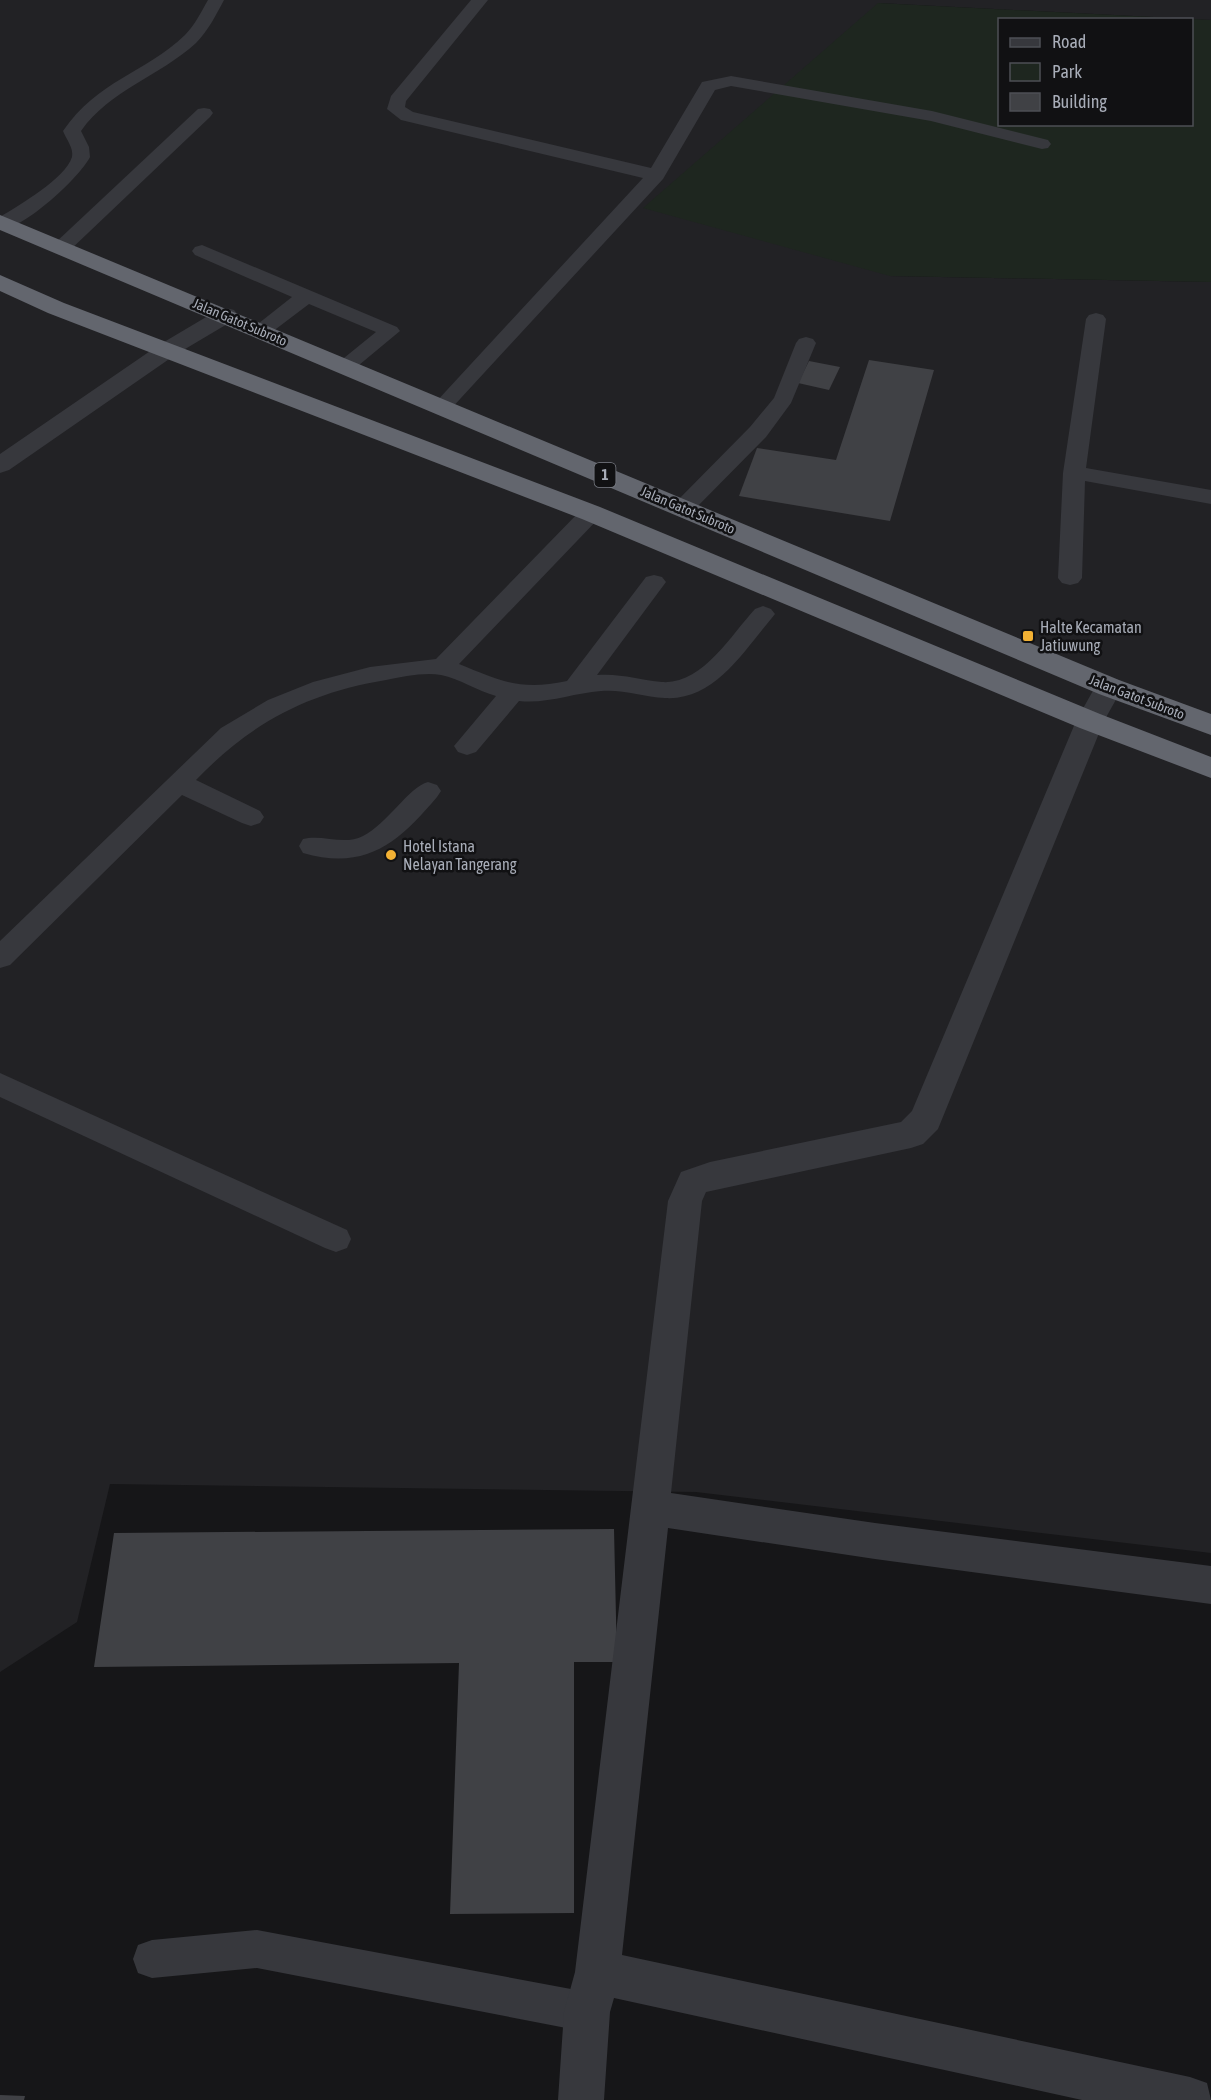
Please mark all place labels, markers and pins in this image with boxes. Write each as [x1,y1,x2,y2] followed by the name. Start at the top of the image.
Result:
[1040,618,1142,655] place label: Halte Kecamatan Jatiuwung
[1021,629,1035,643] marker: Halte Kecamatan Jatiuwung
[403,837,517,874] place label: Hotel Istana Nelayan Tangerang
[384,848,398,862] marker: Hotel Istana Nelayan Tangerang

